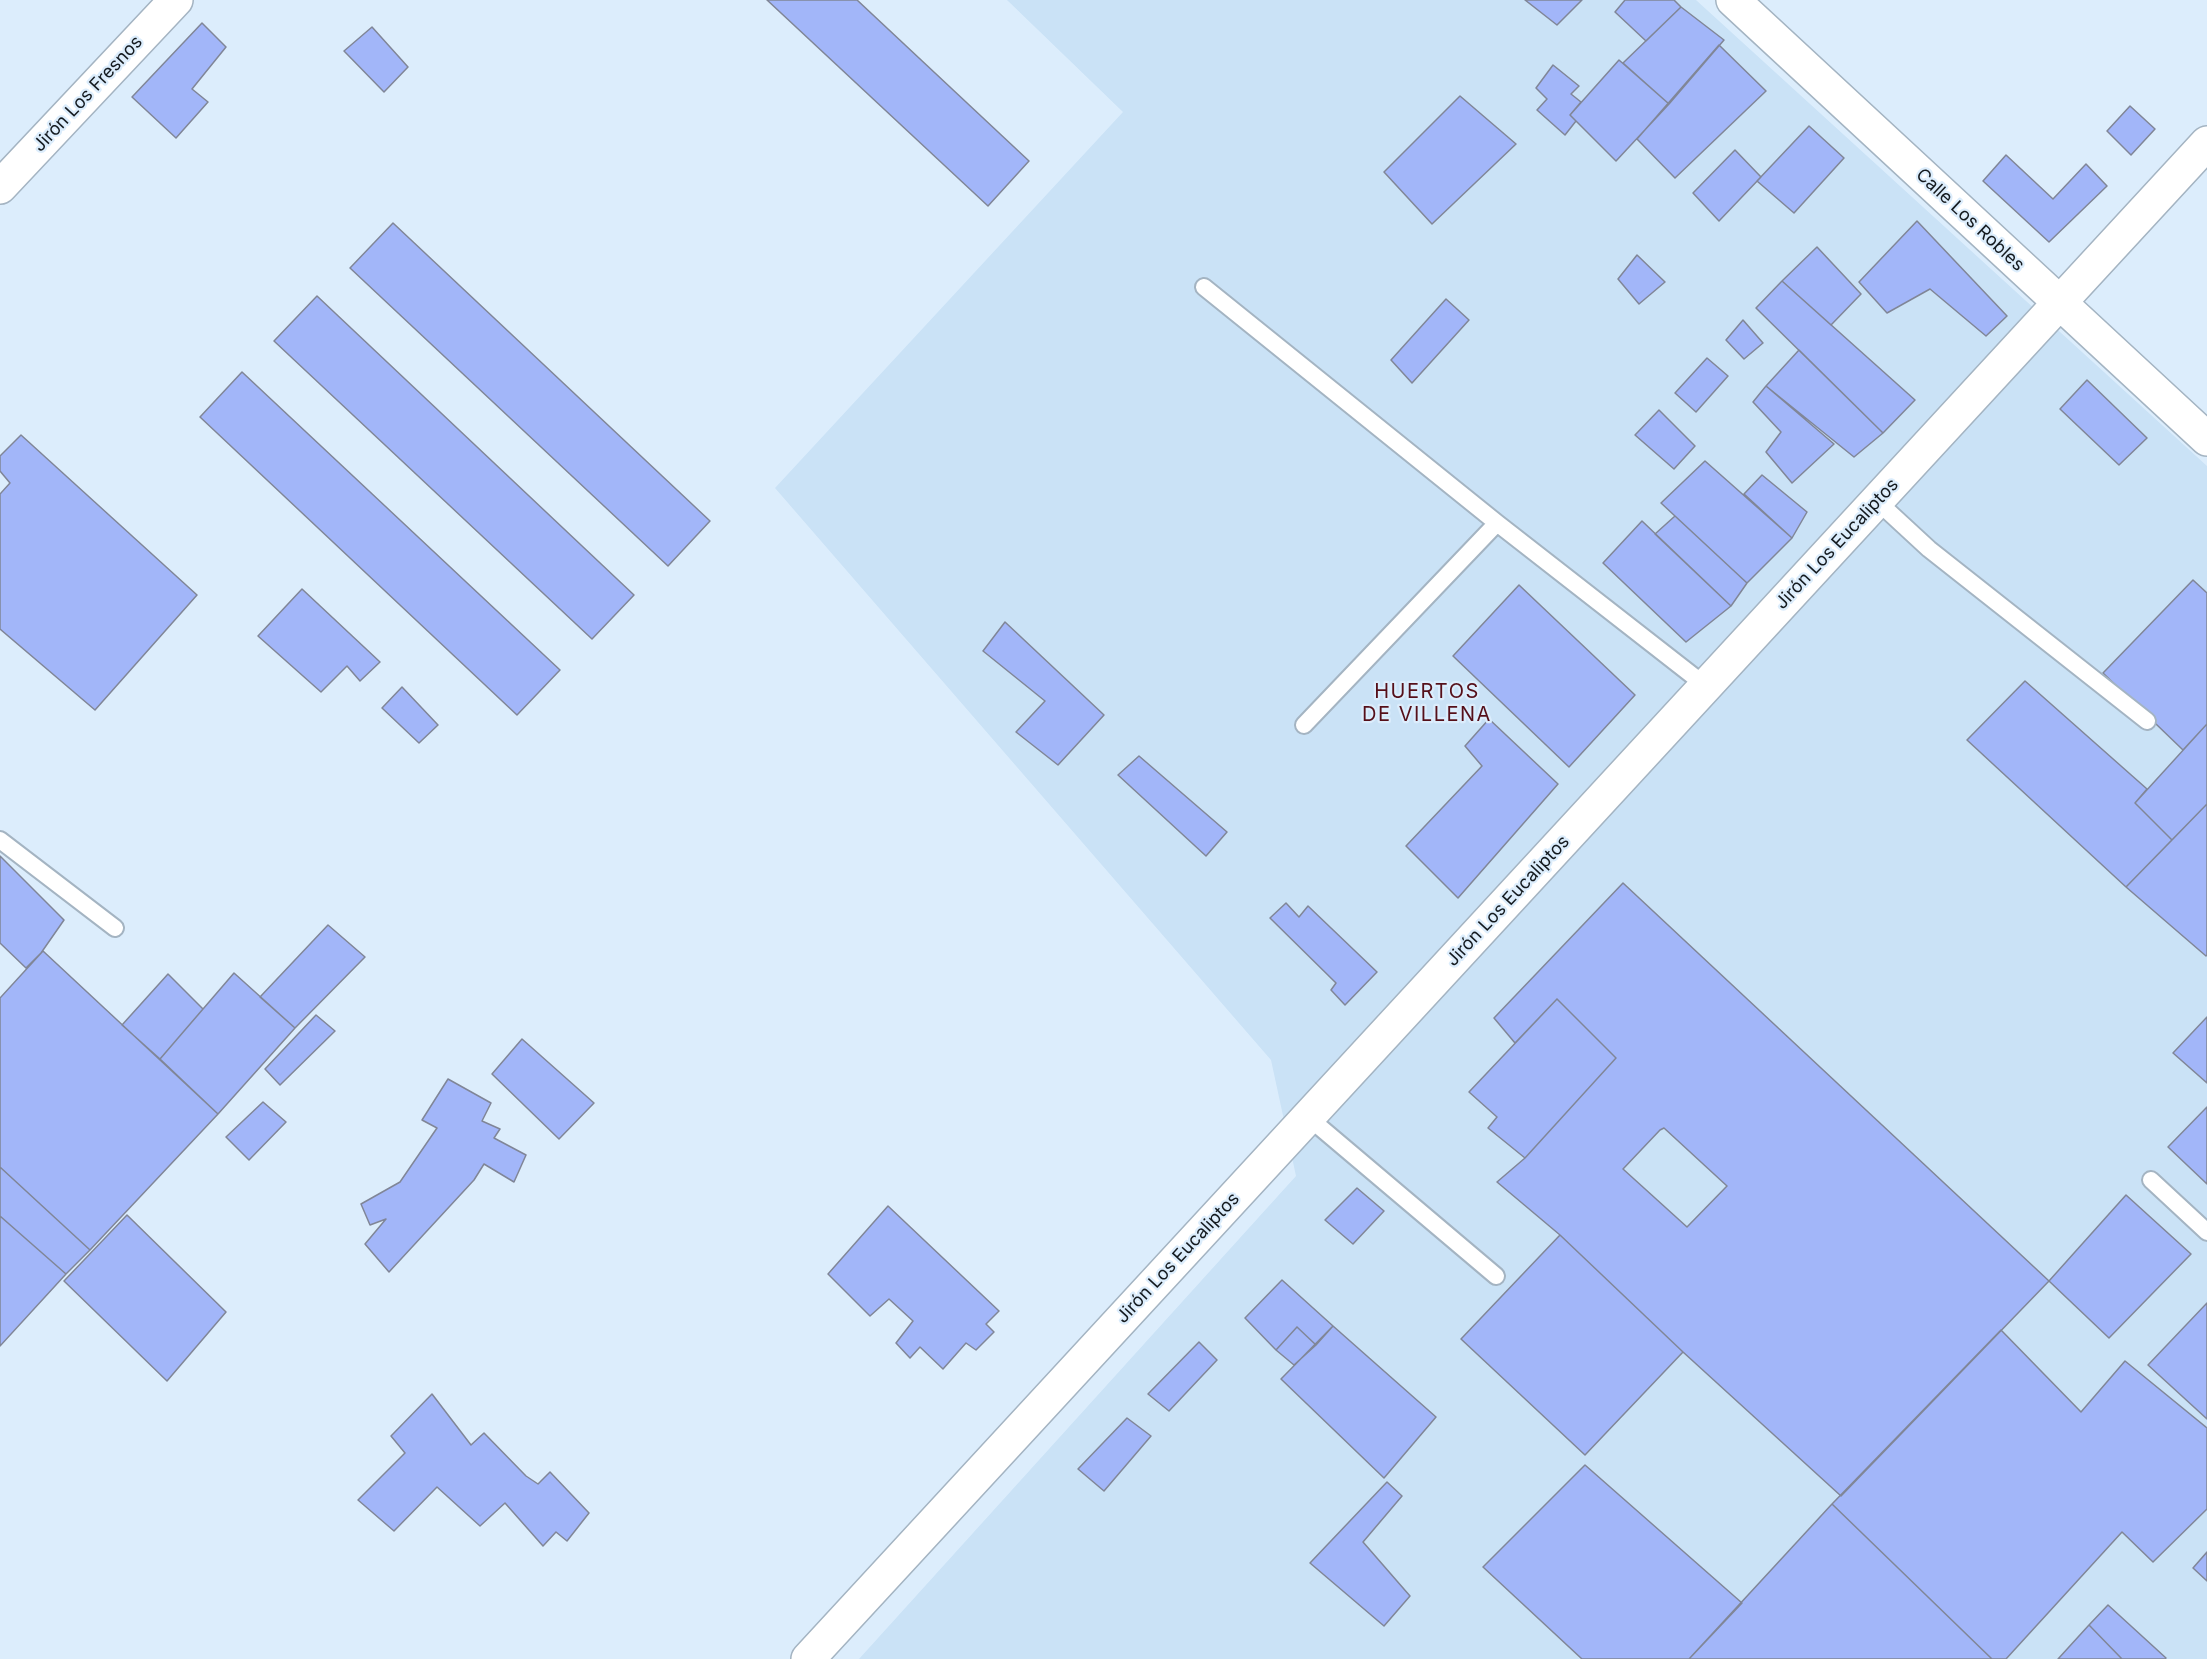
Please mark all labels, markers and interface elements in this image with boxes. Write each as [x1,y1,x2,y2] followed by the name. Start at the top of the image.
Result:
[29,32,147,156] street label: Jirón Los Fresnos
[1911,164,2029,276] street label: Calle Los Robles
[1771,474,1903,614] street label: Jirón Los Eucaliptos
[1362,680,1492,727] district label: HUERTOS DE VILLENA
[1442,831,1574,971] street label: Jirón Los Eucaliptos
[1112,1188,1244,1328] street label: Jirón Los Eucaliptos

